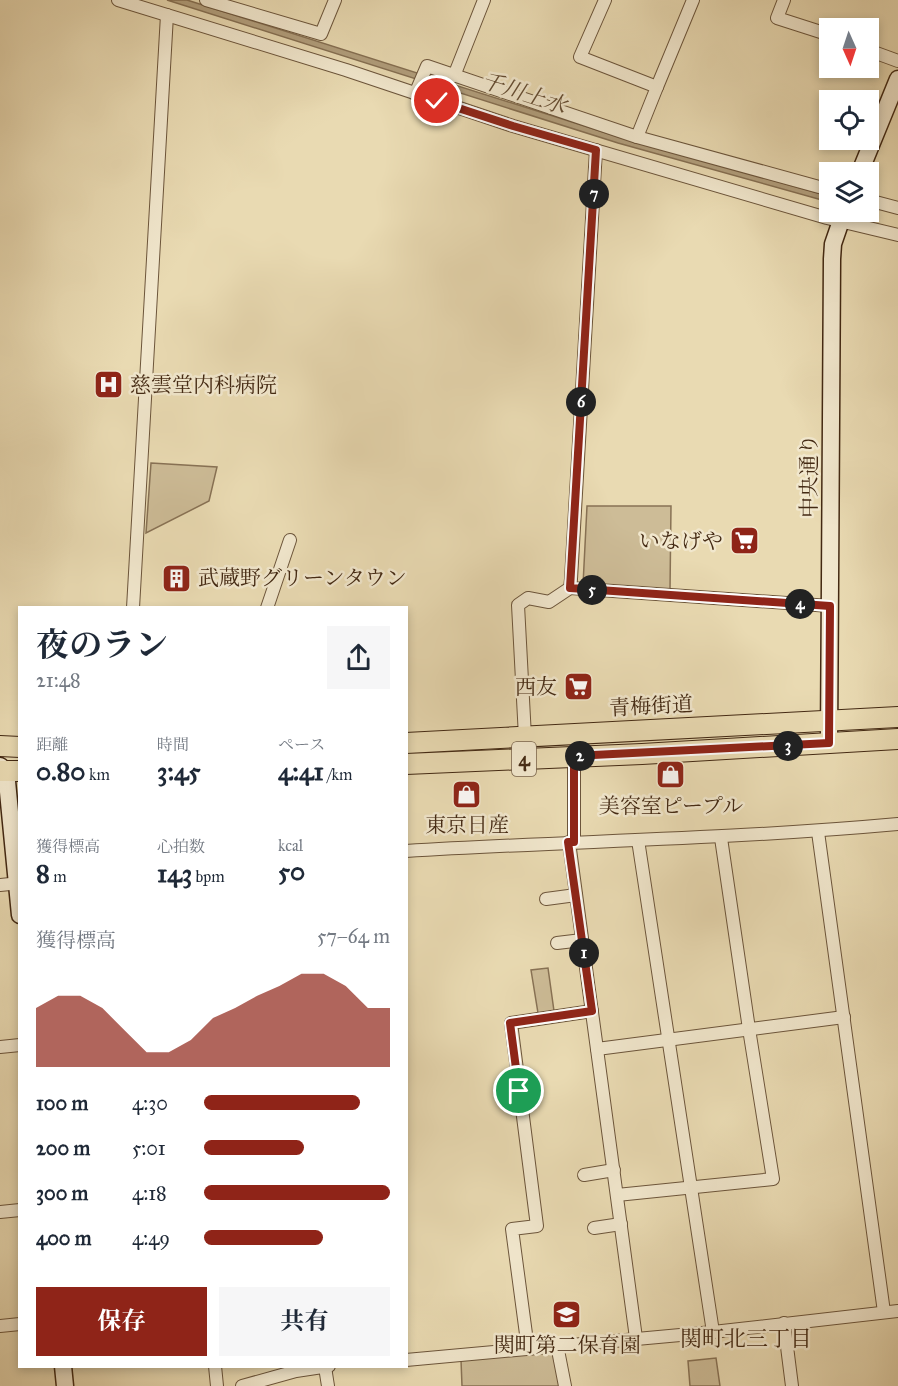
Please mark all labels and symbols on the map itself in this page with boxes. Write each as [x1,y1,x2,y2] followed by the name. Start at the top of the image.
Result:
[819,18,879,78] north arrow
[478,67,572,120] water label: 千川上水
[411,75,462,126] pin
[579,179,609,209] pin: 7
[93,369,125,401] hospital icon: 慈雲堂内科病院
[130,372,277,398] place label: 慈雲堂内科病院
[566,387,596,417] pin: 6
[796,434,822,518] street label: 中央通り
[728,525,760,557] supermarket icon: いなげや
[639,528,723,554] place label: いなげや
[161,562,193,594] building icon: 武蔵野グリーンタウン
[198,565,407,591] place label: 武蔵野グリーンタウン
[577,575,607,605] pin: 5
[785,589,815,619] pin: 4
[562,671,594,703] supermarket icon: 西友
[515,674,557,700] place label: 西友
[608,691,694,721] street label: 青梅街道
[773,731,803,761] pin: 3
[565,741,595,771] pin: 2
[512,742,536,776] road number: 4
[655,759,687,791] shop icon: 美容室ピープル
[451,778,483,810] shop icon: 東京日産
[599,793,743,819] place label: 美容室ピープル
[425,812,509,838] place label: 東京日産
[569,938,599,968] pin: 1
[493,1065,544,1116] pin
[551,1298,583,1330] school or university icon: 関町第二保育園
[680,1325,812,1352] district label: 関町北三丁目
[494,1332,641,1358] place label: 関町第二保育園

